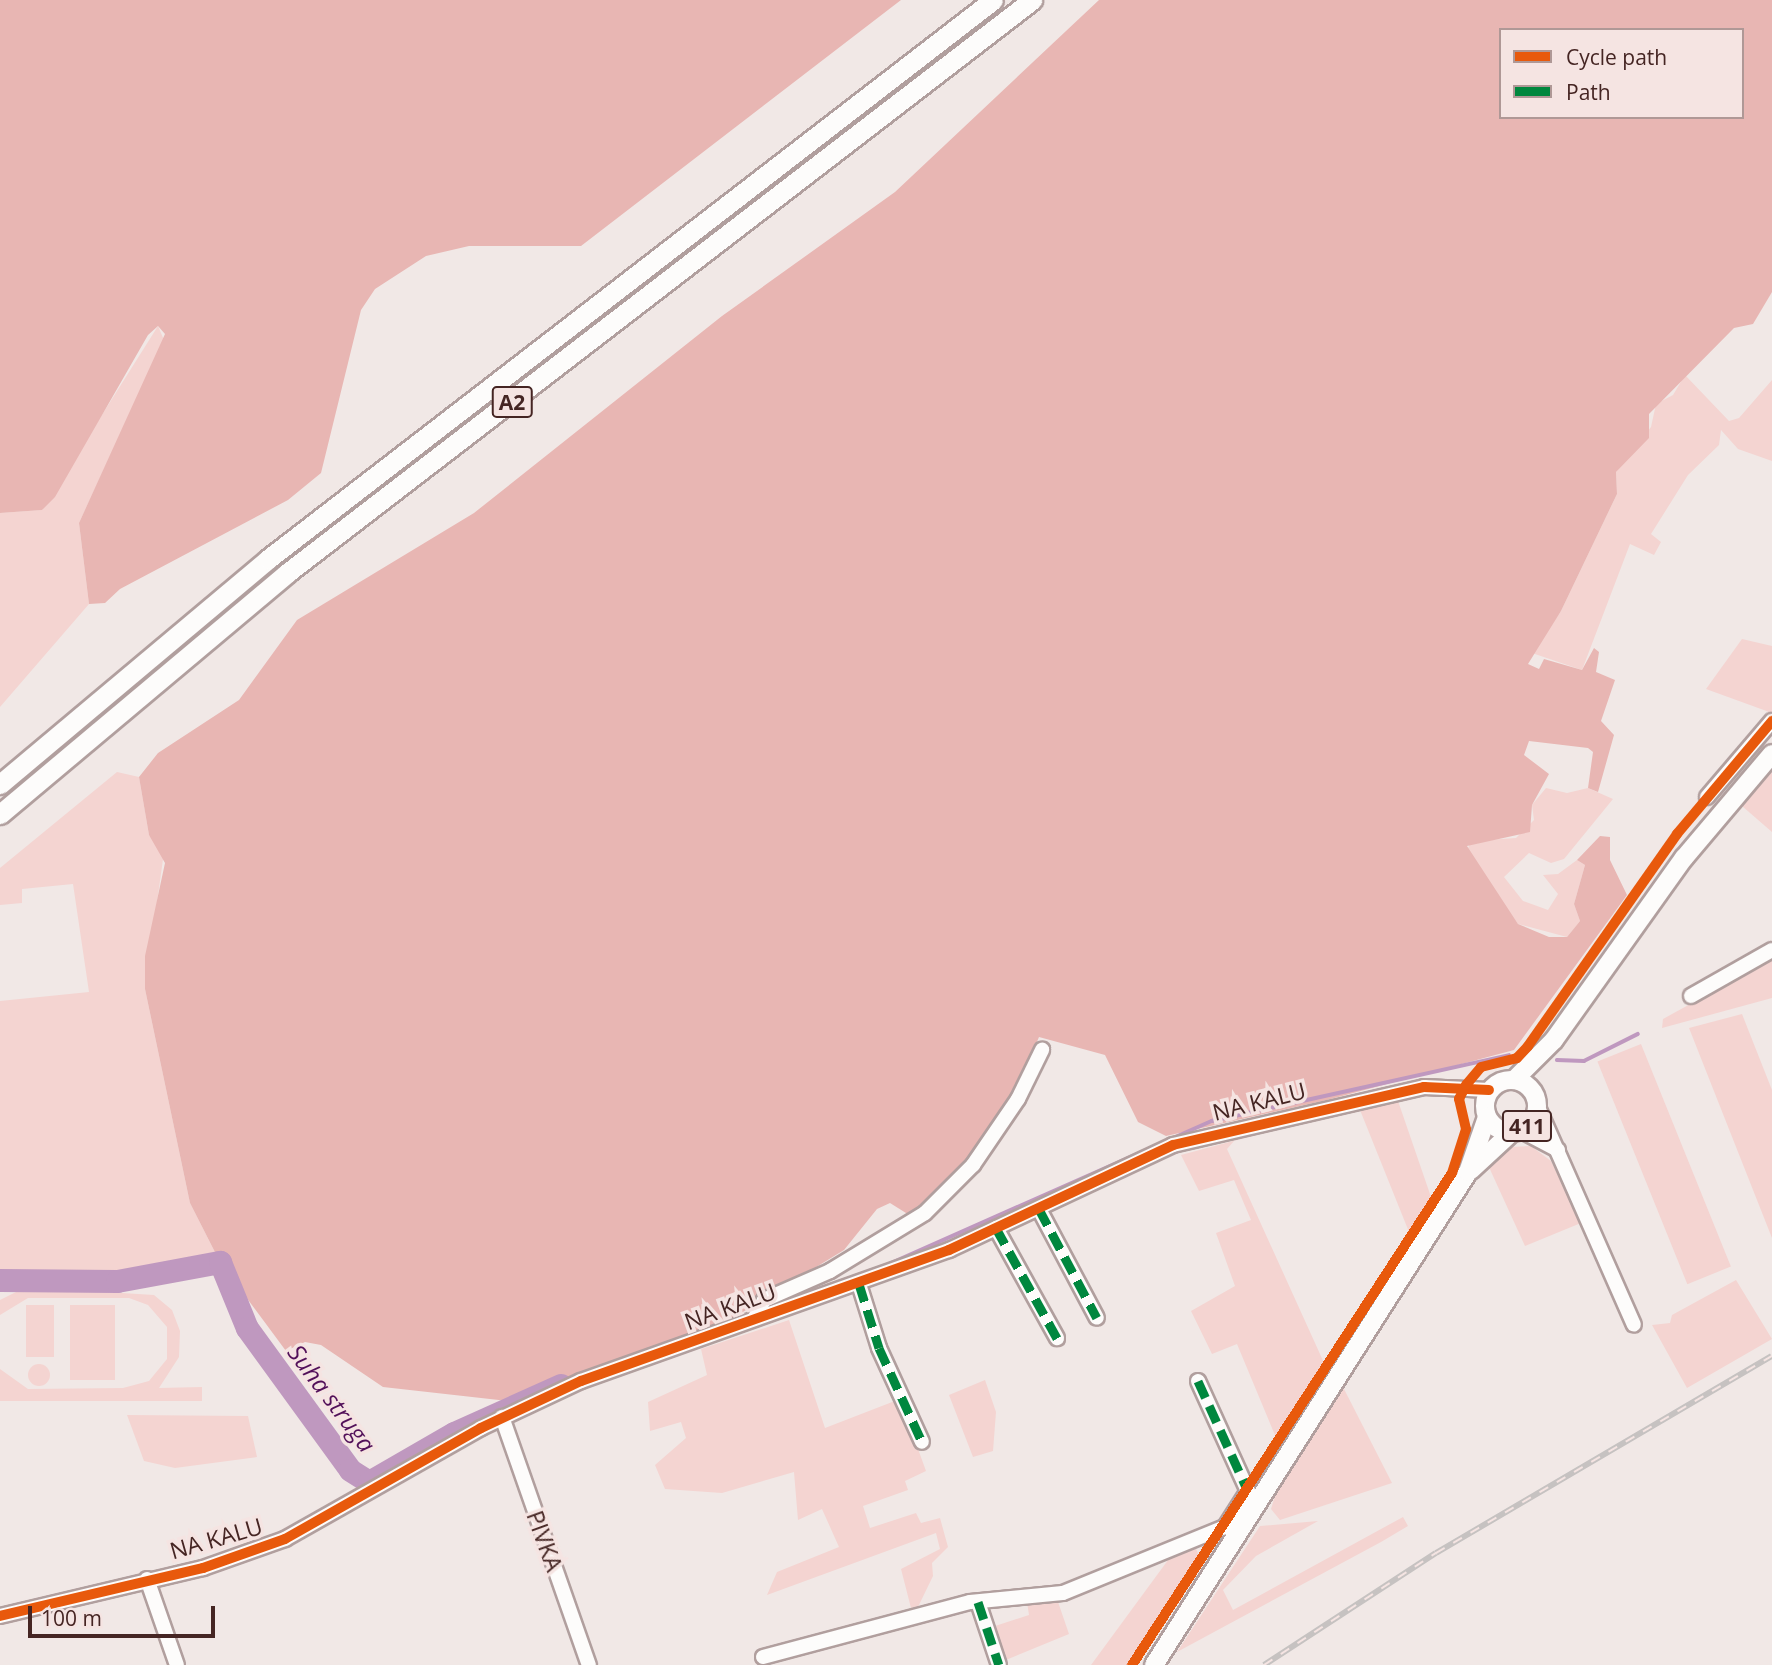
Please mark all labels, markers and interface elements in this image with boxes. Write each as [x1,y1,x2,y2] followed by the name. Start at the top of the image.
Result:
[1499,28,1744,119] legend
[1566,43,1667,71] text: Cycle path
[1566,78,1611,106] text: Path
[491,384,533,420] road number: A2
[1209,1076,1309,1126] street label: NA KALU
[1501,1108,1553,1144] road number: 411
[681,1277,779,1335] street label: NA KALU
[282,1339,382,1457] water label: Suha struga
[521,1507,569,1575] street label: PIVKA
[166,1512,266,1564] street label: NA KALU
[32,1592,219,1636] scale bar
[41,1604,102,1632] text: 100 m

